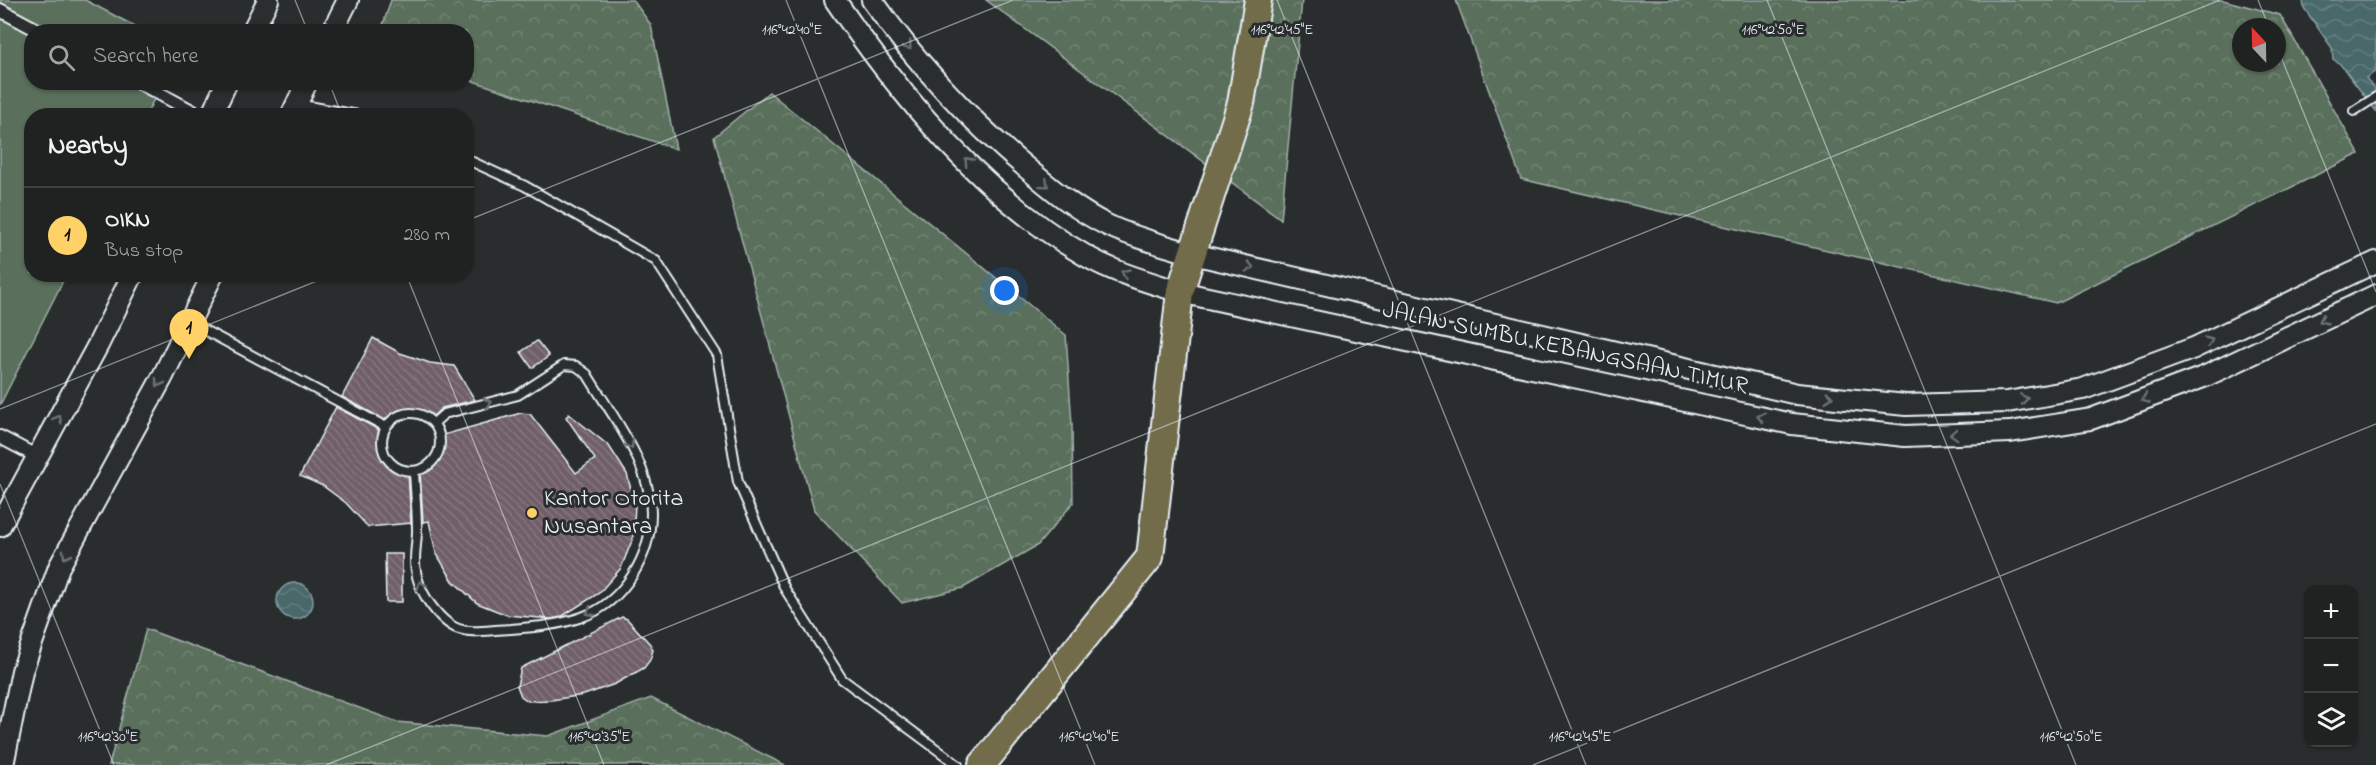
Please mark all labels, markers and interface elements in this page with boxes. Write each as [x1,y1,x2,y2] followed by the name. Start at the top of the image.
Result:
[2232,18,2286,72] north arrow
[762,19,822,41] text: 116°42'40"E
[1251,19,1313,41] text: 116°42'45"E
[1741,19,1805,41] text: 116°42'50"E
[24,24,474,90] search box
[901,39,912,50] one-way arrow
[45,41,78,74] icon: search
[93,41,198,73] text: Search here
[48,128,127,166] text: Nearby
[964,158,975,169] one-way arrow
[1038,177,1049,188] one-way arrow
[105,205,150,237] text: OIKN
[64,221,71,250] text: 1
[403,221,450,250] text: 280 m
[105,237,183,266] text: Bus stop
[1245,260,1255,273] one-way arrow
[1120,269,1131,281] one-way arrow
[990,276,1019,305] your location
[1379,293,1752,405] street label: JALAN SUMBU KEBANGSAAN TIMUR
[170,310,208,359] pin: 1
[2319,313,2330,325] one-way arrow
[2202,336,2213,348] one-way arrow
[155,377,167,388] one-way arrow
[1825,390,1834,403] one-way arrow
[2140,391,2151,404] one-way arrow
[2018,393,2028,406] one-way arrow
[482,398,492,410] one-way arrow
[1756,411,1766,424] one-way arrow
[51,415,62,426] one-way arrow
[1950,428,1959,441] one-way arrow
[623,439,634,449] one-way arrow
[544,482,684,545] place label: Kantor Otorita Nusantara
[525,506,539,520] marker: Kantor Otorita Nusantara
[62,548,73,559] one-way arrow
[416,580,428,591] one-way arrow
[2304,585,2358,747] map controls
[2304,585,2358,639] button: +
[586,605,596,616] one-way arrow
[2304,639,2358,693] button: −
[2304,693,2358,747] button: layers
[78,726,138,748] text: 116°42'30"E
[568,726,630,748] text: 116°42'35"E
[1059,726,1119,748] text: 116°42'40"E
[1549,726,1611,748] text: 116°42'45"E
[2039,726,2103,748] text: 116°42'50"E

